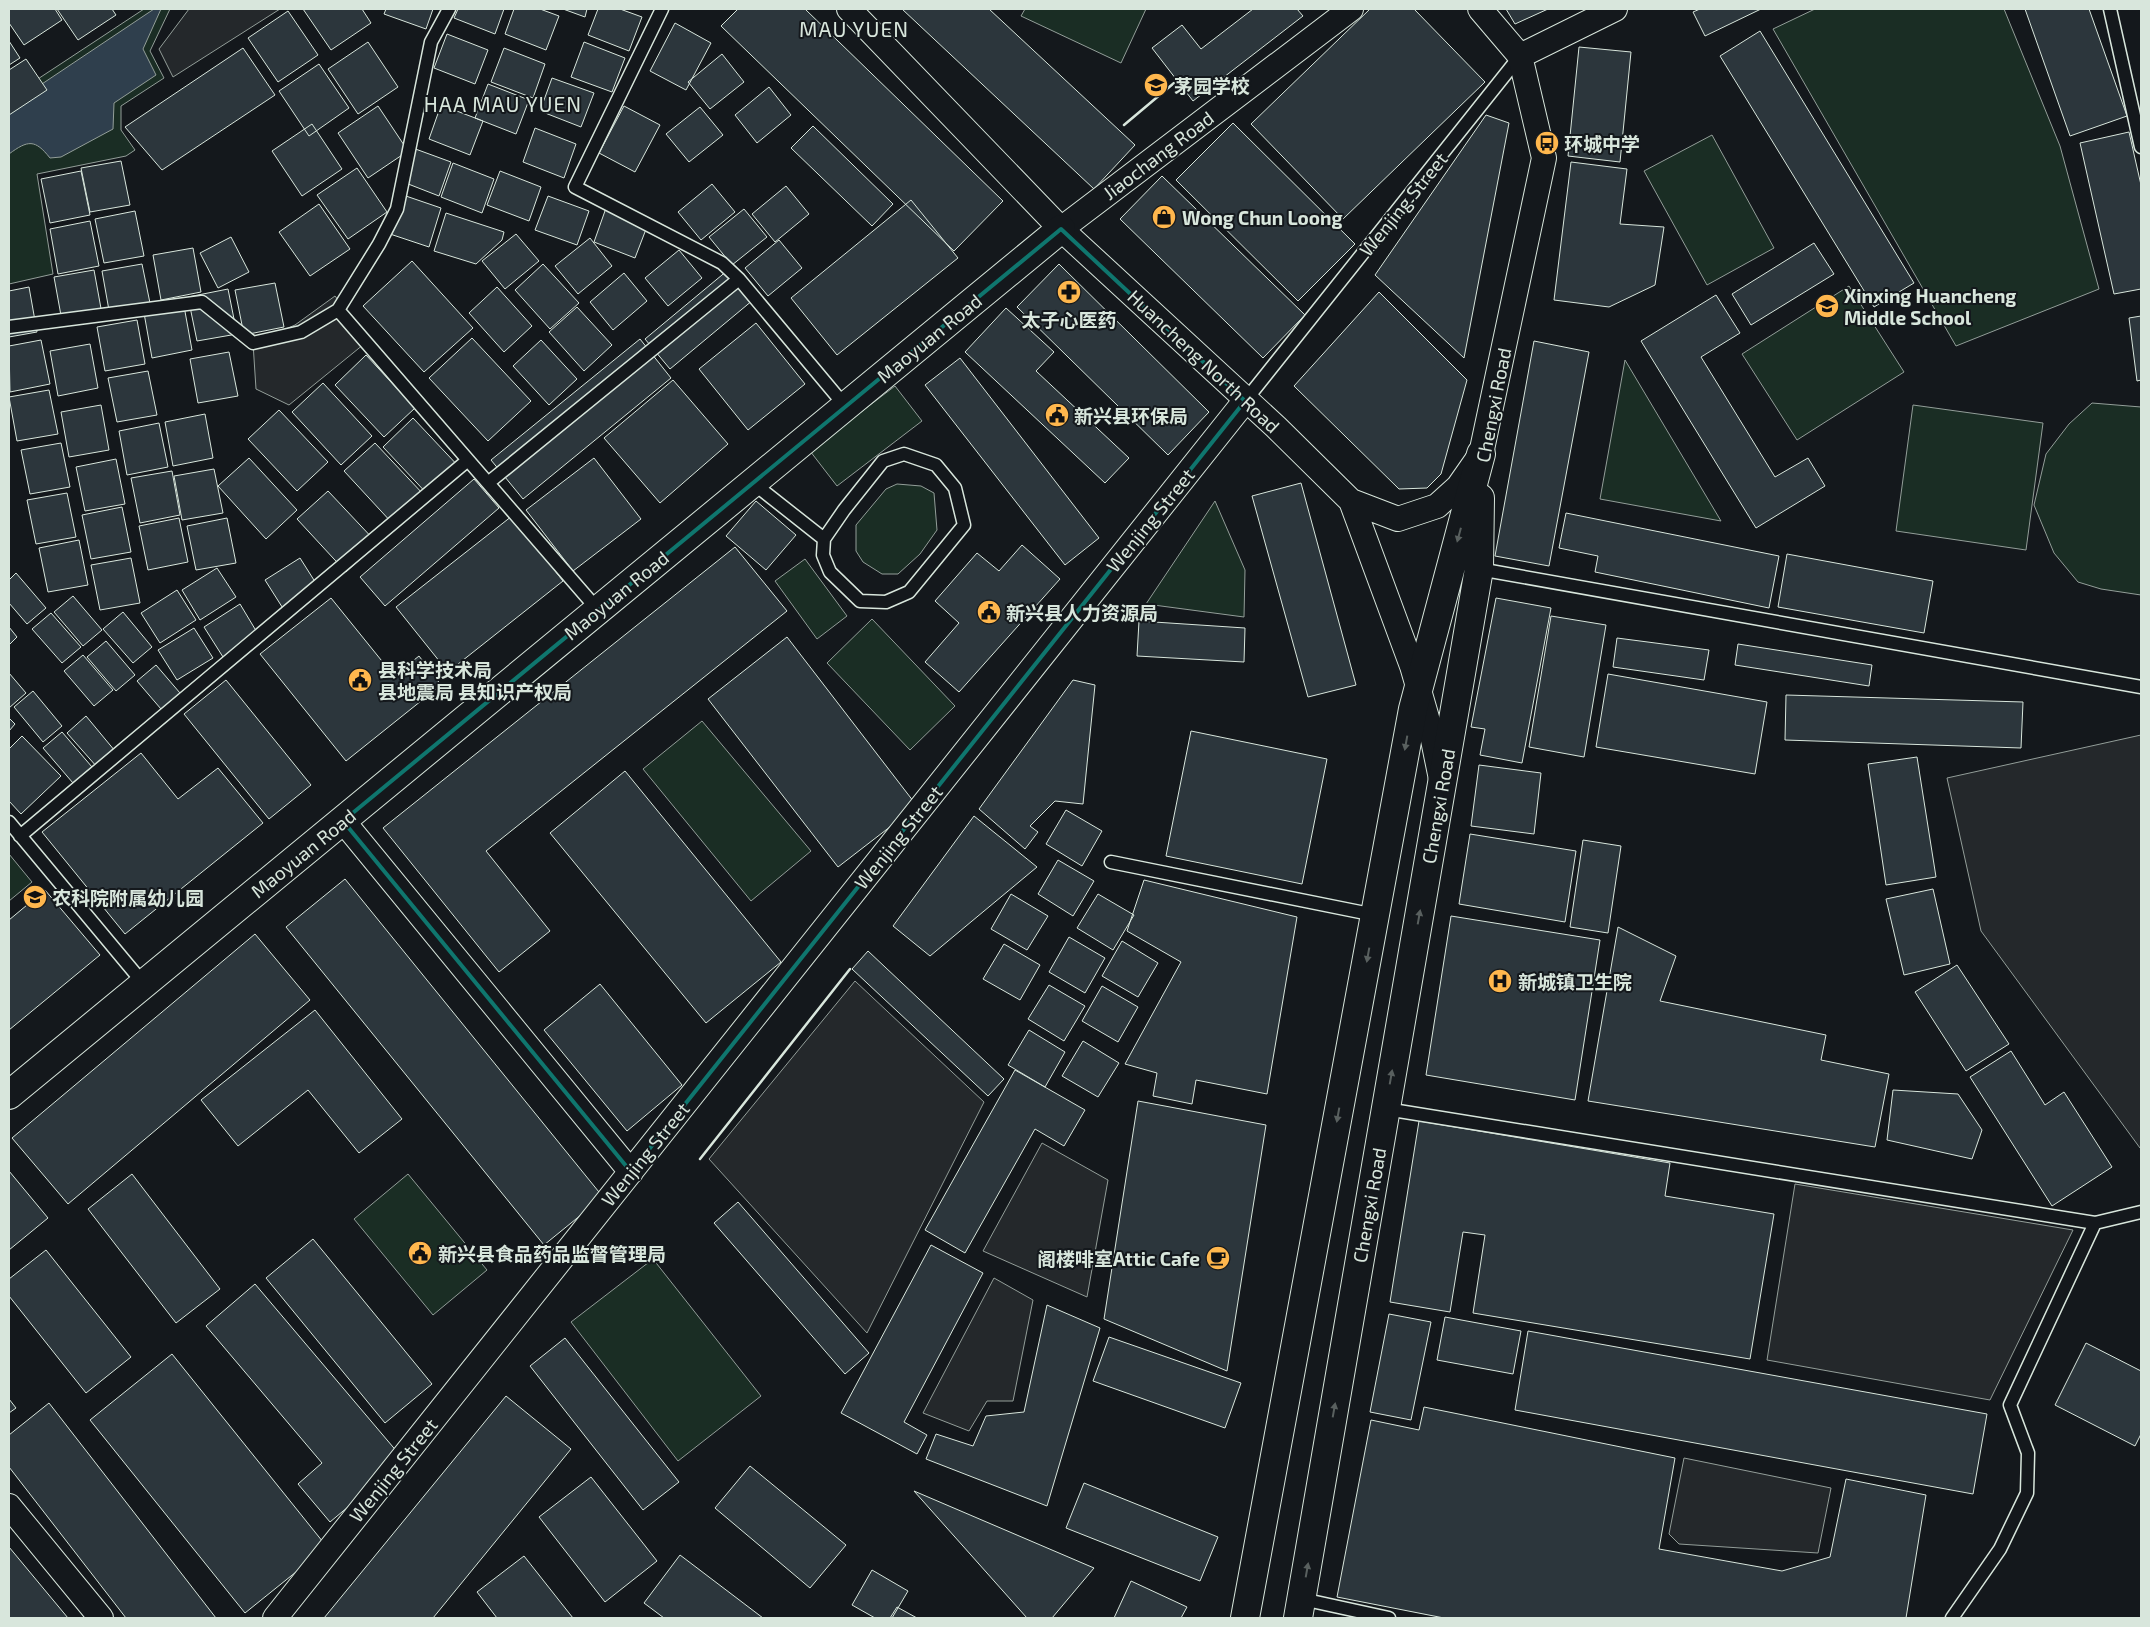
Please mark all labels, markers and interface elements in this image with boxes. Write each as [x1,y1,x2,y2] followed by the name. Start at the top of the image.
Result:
[799,16,909,41] district label: MAU YUEN
[1143,72,1169,98] school or university icon: 茅园学校
[1174,74,1250,97] place label: 茅园学校
[424,91,582,116] district label: HAA MAU YUEN
[1098,106,1218,204] street label: Jiaochang Road
[1534,130,1560,156] bus stop icon: 环城中学
[1564,132,1640,155] place label: 环城中学
[1354,147,1452,261] street label: Wenjing Street
[1151,204,1177,230] shop icon: Wong Chun Loong
[1182,206,1342,229] place label: Wong Chun Loong
[1056,279,1082,305] pharmacy icon: 太子心医药
[1844,284,2016,329] place label: Xinxing Huancheng Middle School
[1123,285,1285,437] street label: Huancheng North Road
[872,289,986,387] street label: Maoyuan Road
[1814,293,1840,319] school or university icon: Xinxing Huancheng Middle School
[1021,308,1117,331] place label: 太子心医药
[1471,346,1515,464] street label: Chengxi Road
[1044,402,1070,428] public building icon: 新兴县环保局
[1074,404,1188,427] place label: 新兴县环保局
[1101,463,1199,577] street label: Wenjing Street
[1455,528,1463,543] one-way arrow
[559,546,673,644] street label: Maoyuan Road
[976,599,1002,625] public building icon: 新兴县人力资源局
[1006,601,1158,624] place label: 新兴县人力资源局
[378,658,572,703] place label: 县科学技术局 县地震局 县知识产权局
[347,667,373,693] public building icon: 县科学技术局 县地震局 县知识产权局
[1402,736,1410,752] one-way arrow
[1417,747,1459,865] street label: Chengxi Road
[849,780,947,894] street label: Wenjing Street
[246,804,360,902] street label: Maoyuan Road
[22,884,48,910] school or university icon: 农科院附属幼儿园
[52,886,204,909] place label: 农科院附属幼儿园
[1415,909,1423,925] one-way arrow
[1363,947,1371,963] one-way arrow
[1487,968,1513,994] hospital icon: 新城镇卫生院
[1518,970,1632,993] place label: 新城镇卫生院
[1388,1069,1396,1085] one-way arrow
[596,1097,694,1211] street label: Wenjing Street
[1334,1107,1342,1123] one-way arrow
[1348,1146,1390,1264] street label: Chengxi Road
[407,1240,433,1266] public building icon: 新兴县食品药品监督管理局
[438,1242,666,1265] place label: 新兴县食品药品监督管理局
[1205,1245,1231,1271] cafe icon: 阁楼啡室Attic Cafe
[1037,1247,1200,1270] place label: 阁楼啡室Attic Cafe
[1331,1402,1339,1418] one-way arrow
[344,1413,442,1527] street label: Wenjing Street
[1303,1562,1311,1578] one-way arrow

